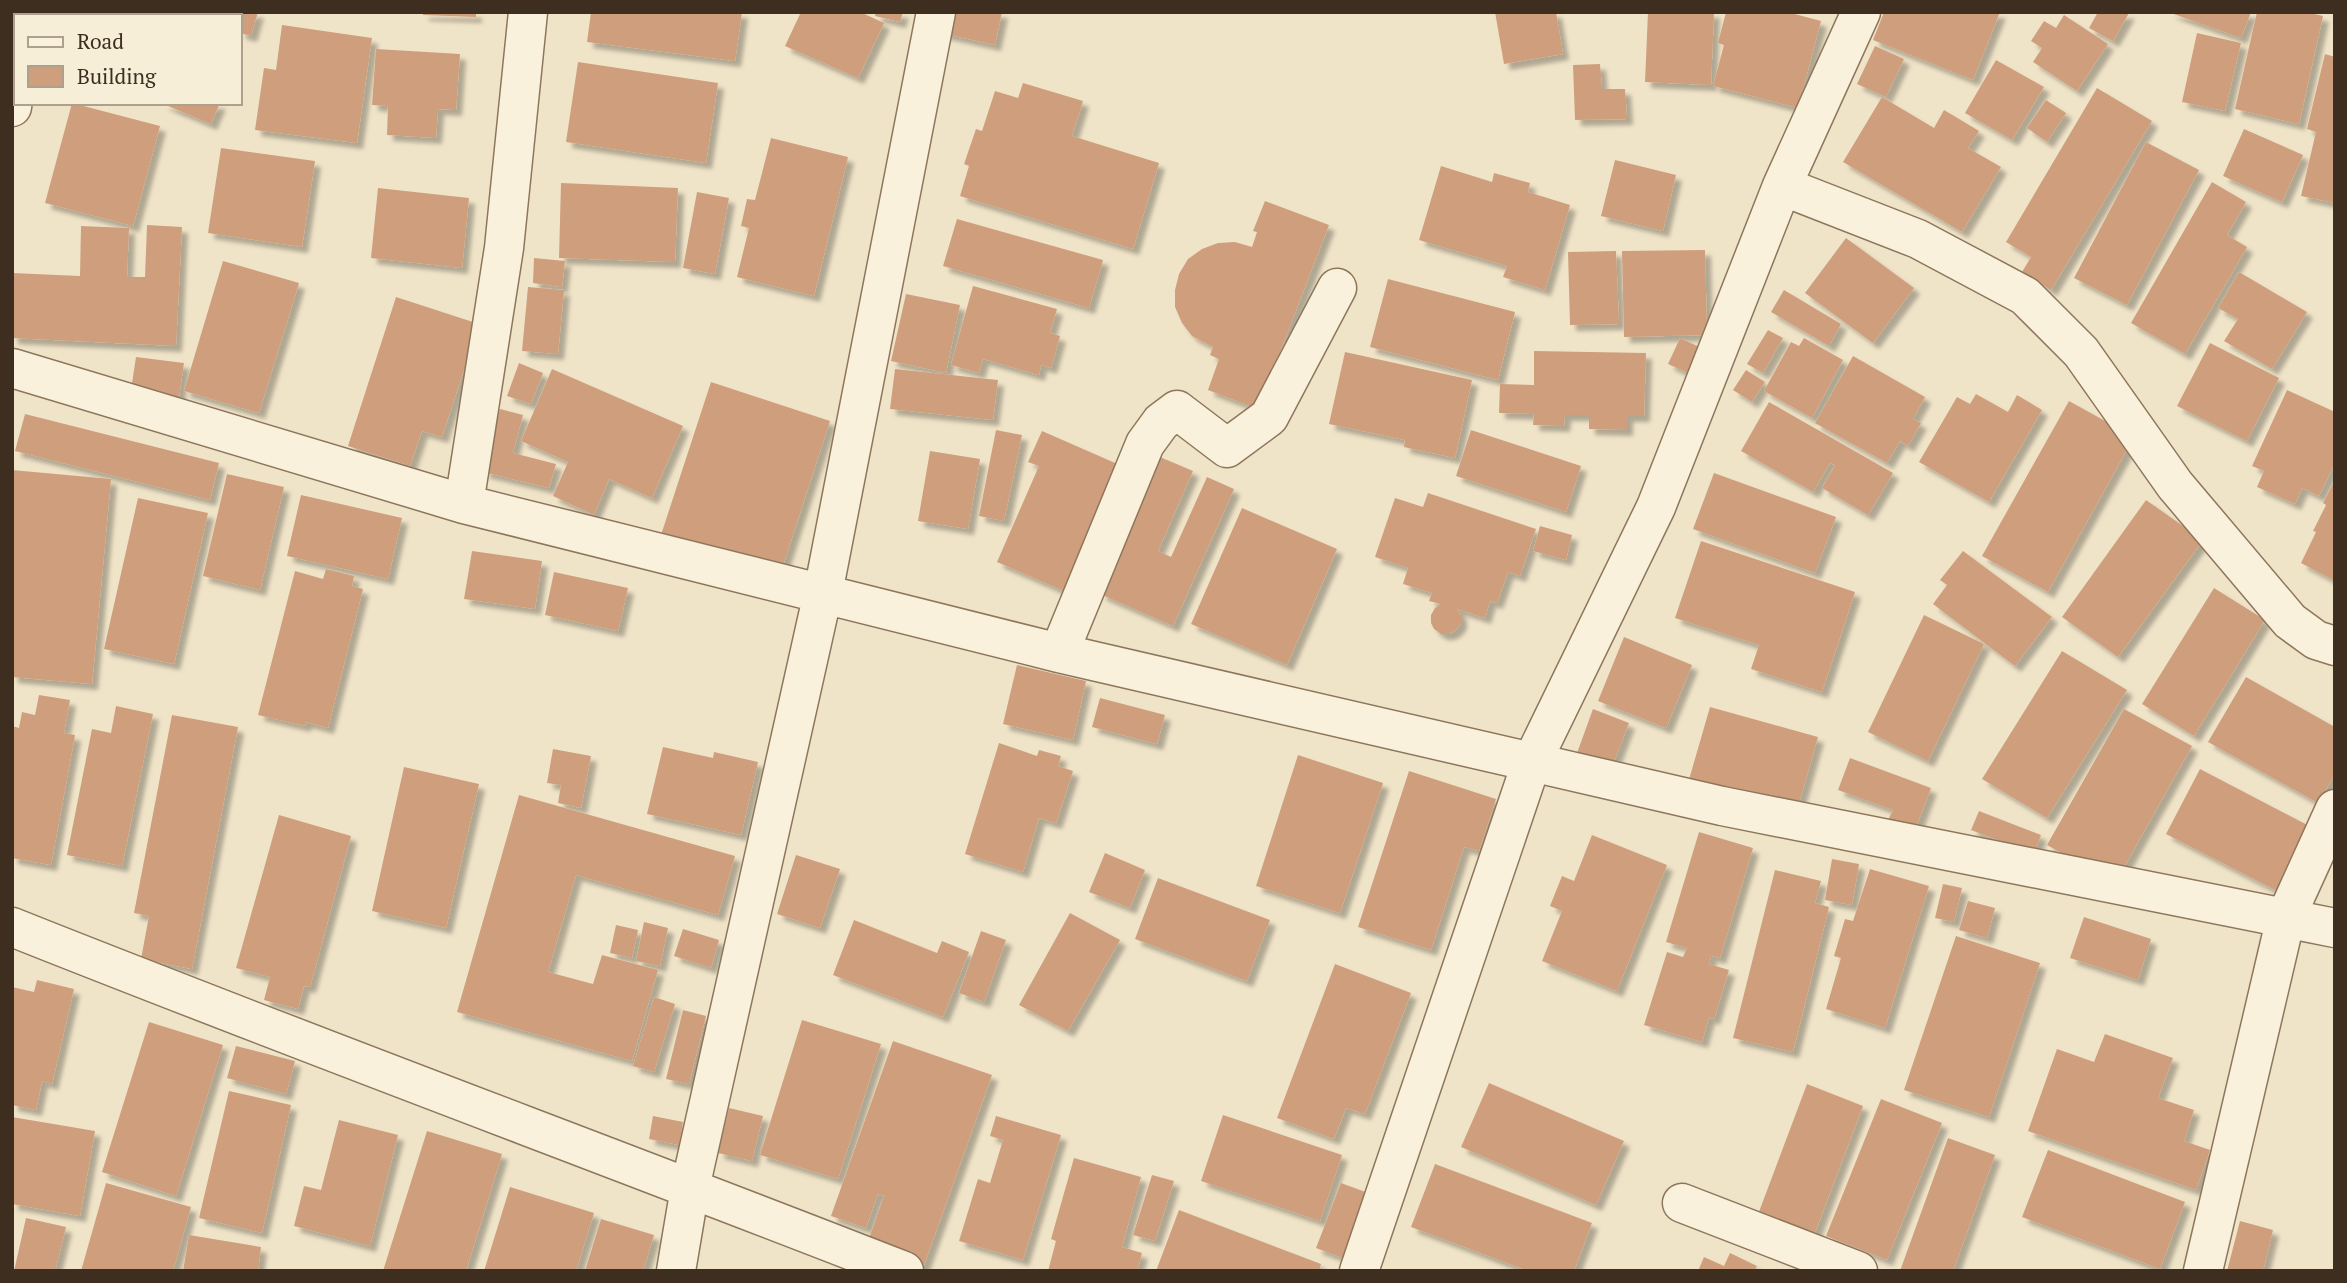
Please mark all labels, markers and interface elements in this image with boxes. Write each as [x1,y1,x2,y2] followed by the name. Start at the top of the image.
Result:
[14,14,242,105] legend
[77,27,124,55] text: Road
[77,62,157,90] text: Building

